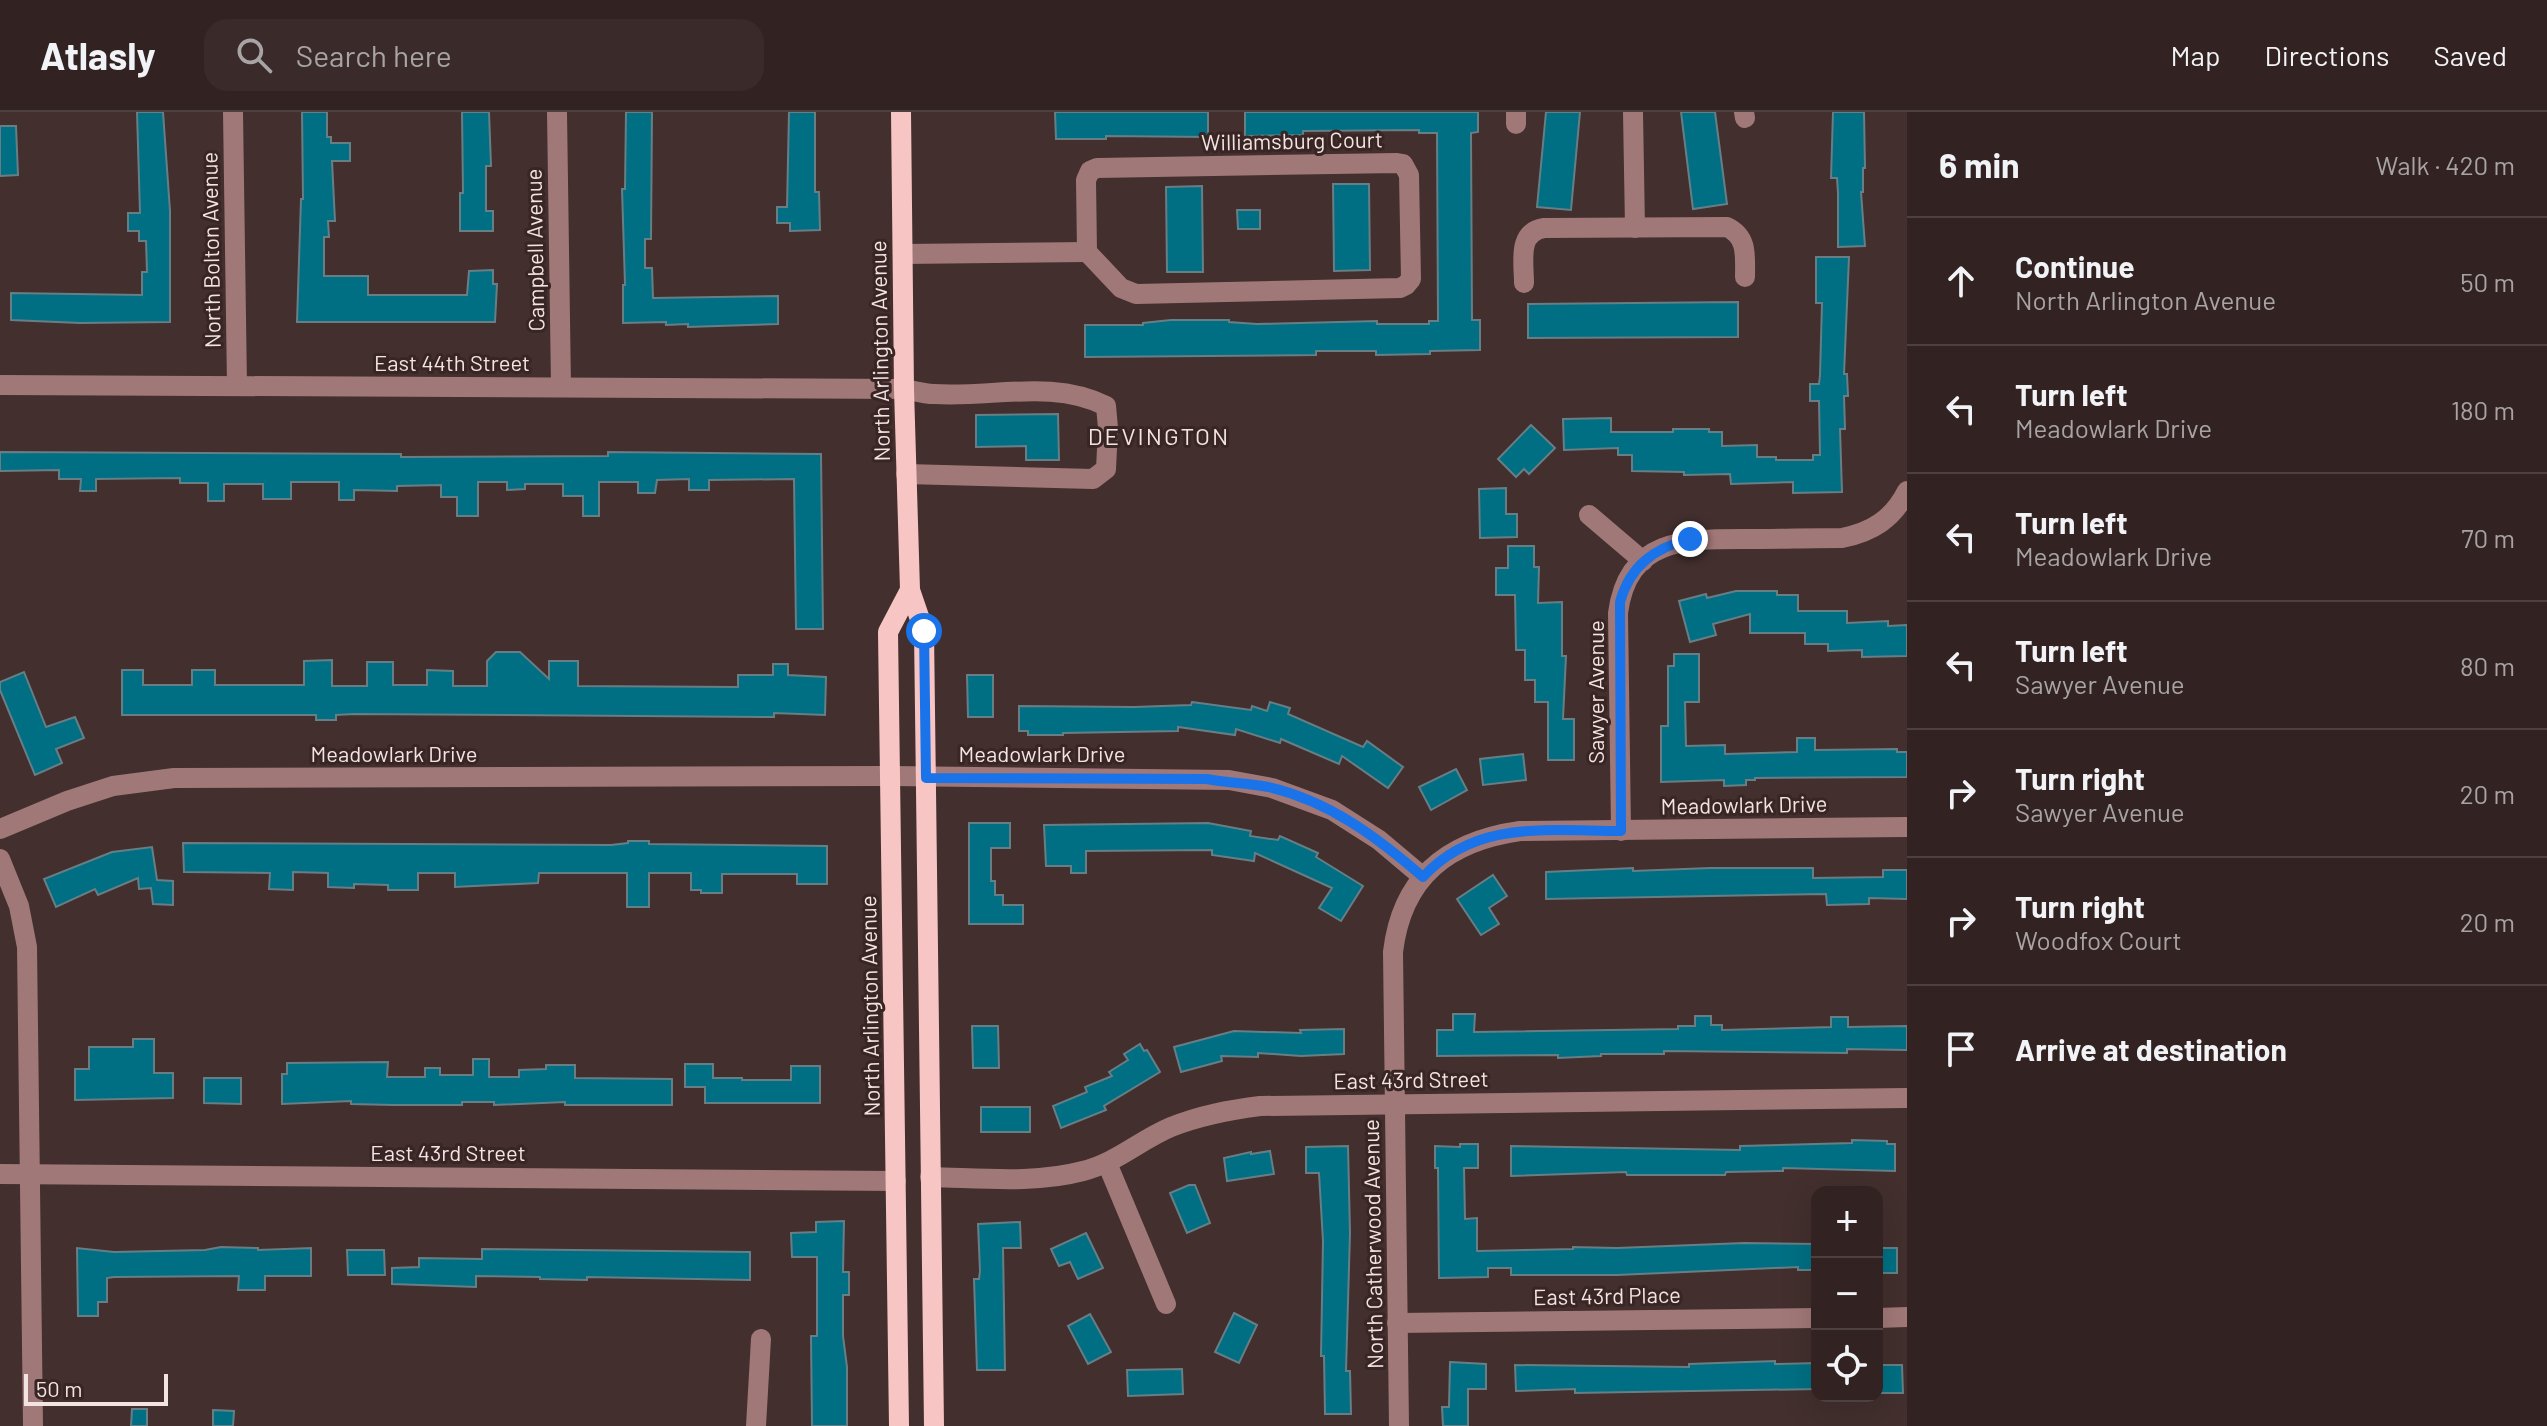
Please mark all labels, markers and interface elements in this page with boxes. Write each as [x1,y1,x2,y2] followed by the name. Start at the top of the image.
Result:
[204,19,764,91] search box
[40,32,156,78] text: Atlasly
[232,33,276,77] icon: search
[296,37,452,73] text: Search here
[2171,38,2220,72] text: Map
[2264,38,2390,72] text: Directions
[2434,38,2507,72] text: Saved
[1201,125,1383,155] street label: Williamsburg Court
[1939,144,2020,185] text: 6 min
[2376,149,2515,180] text: Walk · 420 m
[195,152,225,348] street label: North Bolton Avenue
[520,168,548,332] street label: Campbell Avenue
[864,240,894,462] street label: North Arlington Avenue
[2015,248,2135,284] text: Continue
[1939,259,1983,303] icon: ahead
[2460,266,2515,297] text: 50 m
[2015,284,2276,315] text: North Arlington Avenue
[374,349,530,375] street label: East 44th Street
[2015,376,2128,412] text: Turn left
[1939,387,1983,431] icon: left
[2451,394,2515,425] text: 180 m
[2015,412,2212,443] text: Meadowlark Drive
[1088,421,1230,450] district label: DEVINGTON
[2015,504,2128,540] text: Turn left
[1939,515,1983,559] icon: left
[1672,521,1708,557] route end
[2461,522,2515,553] text: 70 m
[2015,540,2212,571] text: Meadowlark Drive
[906,613,942,649] route start
[1582,620,1608,764] street label: Sawyer Avenue
[2015,632,2128,668] text: Turn left
[1939,643,1983,687] icon: left
[2460,650,2515,681] text: 80 m
[2015,668,2185,699] text: Sawyer Avenue
[311,740,477,766] street label: Meadowlark Drive
[959,740,1125,766] street label: Meadowlark Drive
[2015,760,2145,796] text: Turn right
[1939,771,1983,815] icon: right
[2460,778,2515,809] text: 20 m
[1660,790,1828,818] street label: Meadowlark Drive
[2015,796,2185,827] text: Sawyer Avenue
[2015,888,2145,924] text: Turn right
[854,895,884,1117] street label: North Arlington Avenue
[1939,899,1983,943] icon: right
[2460,906,2515,937] text: 20 m
[2015,924,2182,955] text: Woodfox Court
[1939,1027,1983,1071] icon: arrive
[2015,1031,2287,1067] text: Arrive at destination
[1333,1065,1489,1093] street label: East 43rd Street
[1357,1119,1387,1369] street label: North Catherwood Avenue
[370,1139,526,1165] street label: East 43rd Street
[1811,1186,1883,1402] map controls
[1811,1186,1883,1258] button: +
[1811,1258,1883,1330] button: −
[1533,1281,1681,1309] street label: East 43rd Place
[1811,1330,1883,1402] button: locate
[24,1370,168,1406] scale bar
[36,1375,82,1401] text: 50 m

